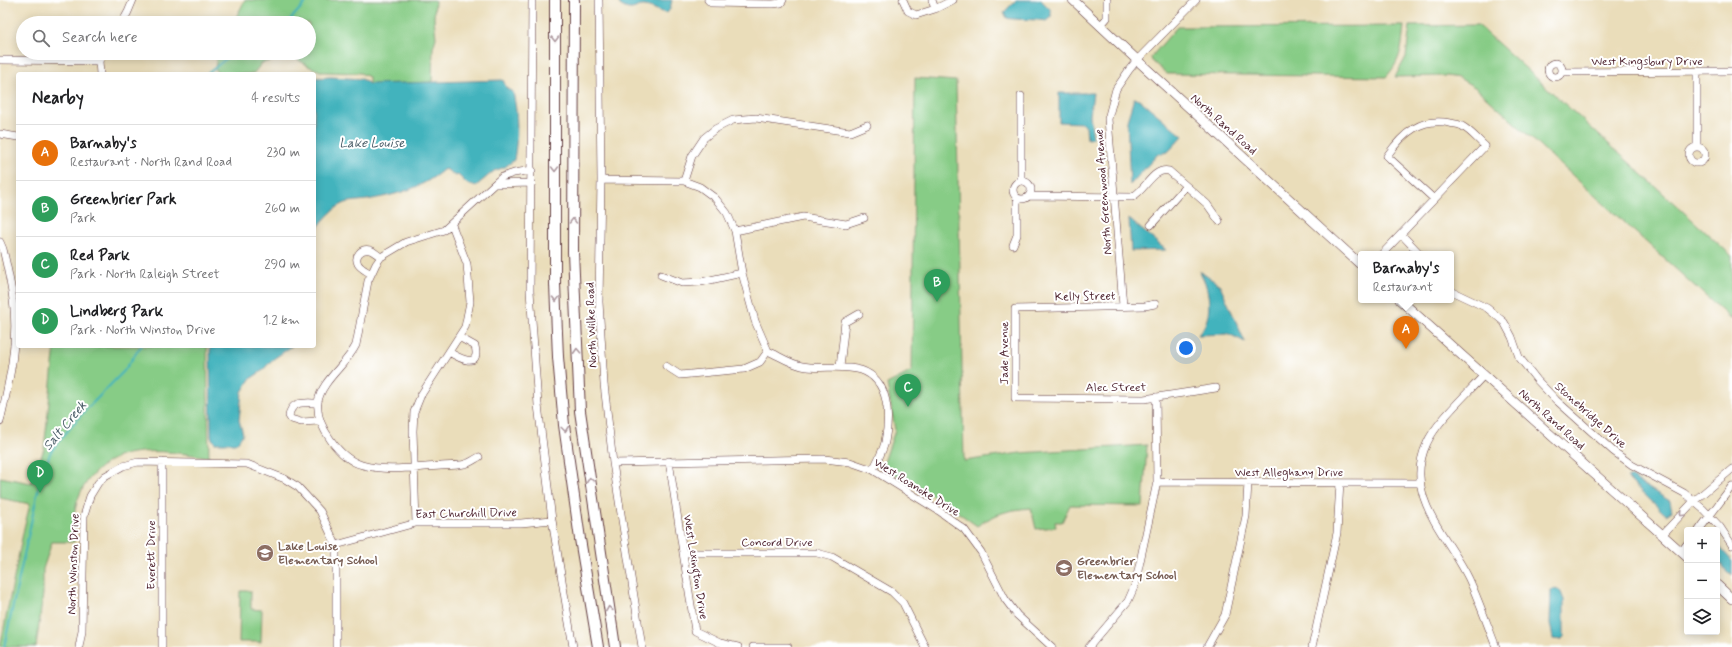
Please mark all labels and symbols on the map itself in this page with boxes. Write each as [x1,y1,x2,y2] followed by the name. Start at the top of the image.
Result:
[551,36,559,42] one-way arrow
[1591,54,1703,70] street label: West Kingsbury Drive
[1187,91,1260,159] street label: North Rand Road
[1092,128,1116,255] street label: North Greenwood Avenue
[339,135,406,152] water label: Lake Louise
[551,166,559,172] one-way arrow
[569,218,577,224] one-way arrow
[924,269,950,302] pin: B
[583,282,601,368] street label: North Wilke Road
[1054,288,1116,306] street label: Kelly Street
[552,296,560,302] one-way arrow
[1393,316,1419,349] pin: A
[997,321,1013,385] street label: Jade Avenue
[1176,338,1196,358] your location
[573,348,582,354] one-way arrow
[895,374,921,407] pin: C
[1551,379,1630,453] street label: Stonebridge Drive
[1086,380,1146,396] street label: Alec Street
[1515,386,1588,454] street label: North Rand Road
[40,397,91,454] water label: Salt Creek
[560,426,569,432] one-way arrow
[870,455,963,521] street label: West Roanoke Drive
[27,460,53,493] pin: D
[1235,465,1343,481] street label: West Alleghany Drive
[586,477,595,483] one-way arrow
[415,505,517,523] street label: East Churchill Drive
[1679,509,1687,517] one-way arrow
[64,513,84,615] street label: North Winston Drive
[678,514,711,621] street label: West Lexington Drive
[144,520,160,590] street label: Everett Drive
[741,535,813,551] street label: Concord Drive
[278,539,378,569] place label: Lake Louise Elementary School
[255,543,275,563] school or university icon: Lake Louise Elementary School
[1077,554,1177,584] place label: Greenbrier Elementary School
[1054,558,1074,578] school or university icon: Greenbrier Elementary School
[605,605,614,612] one-way arrow

